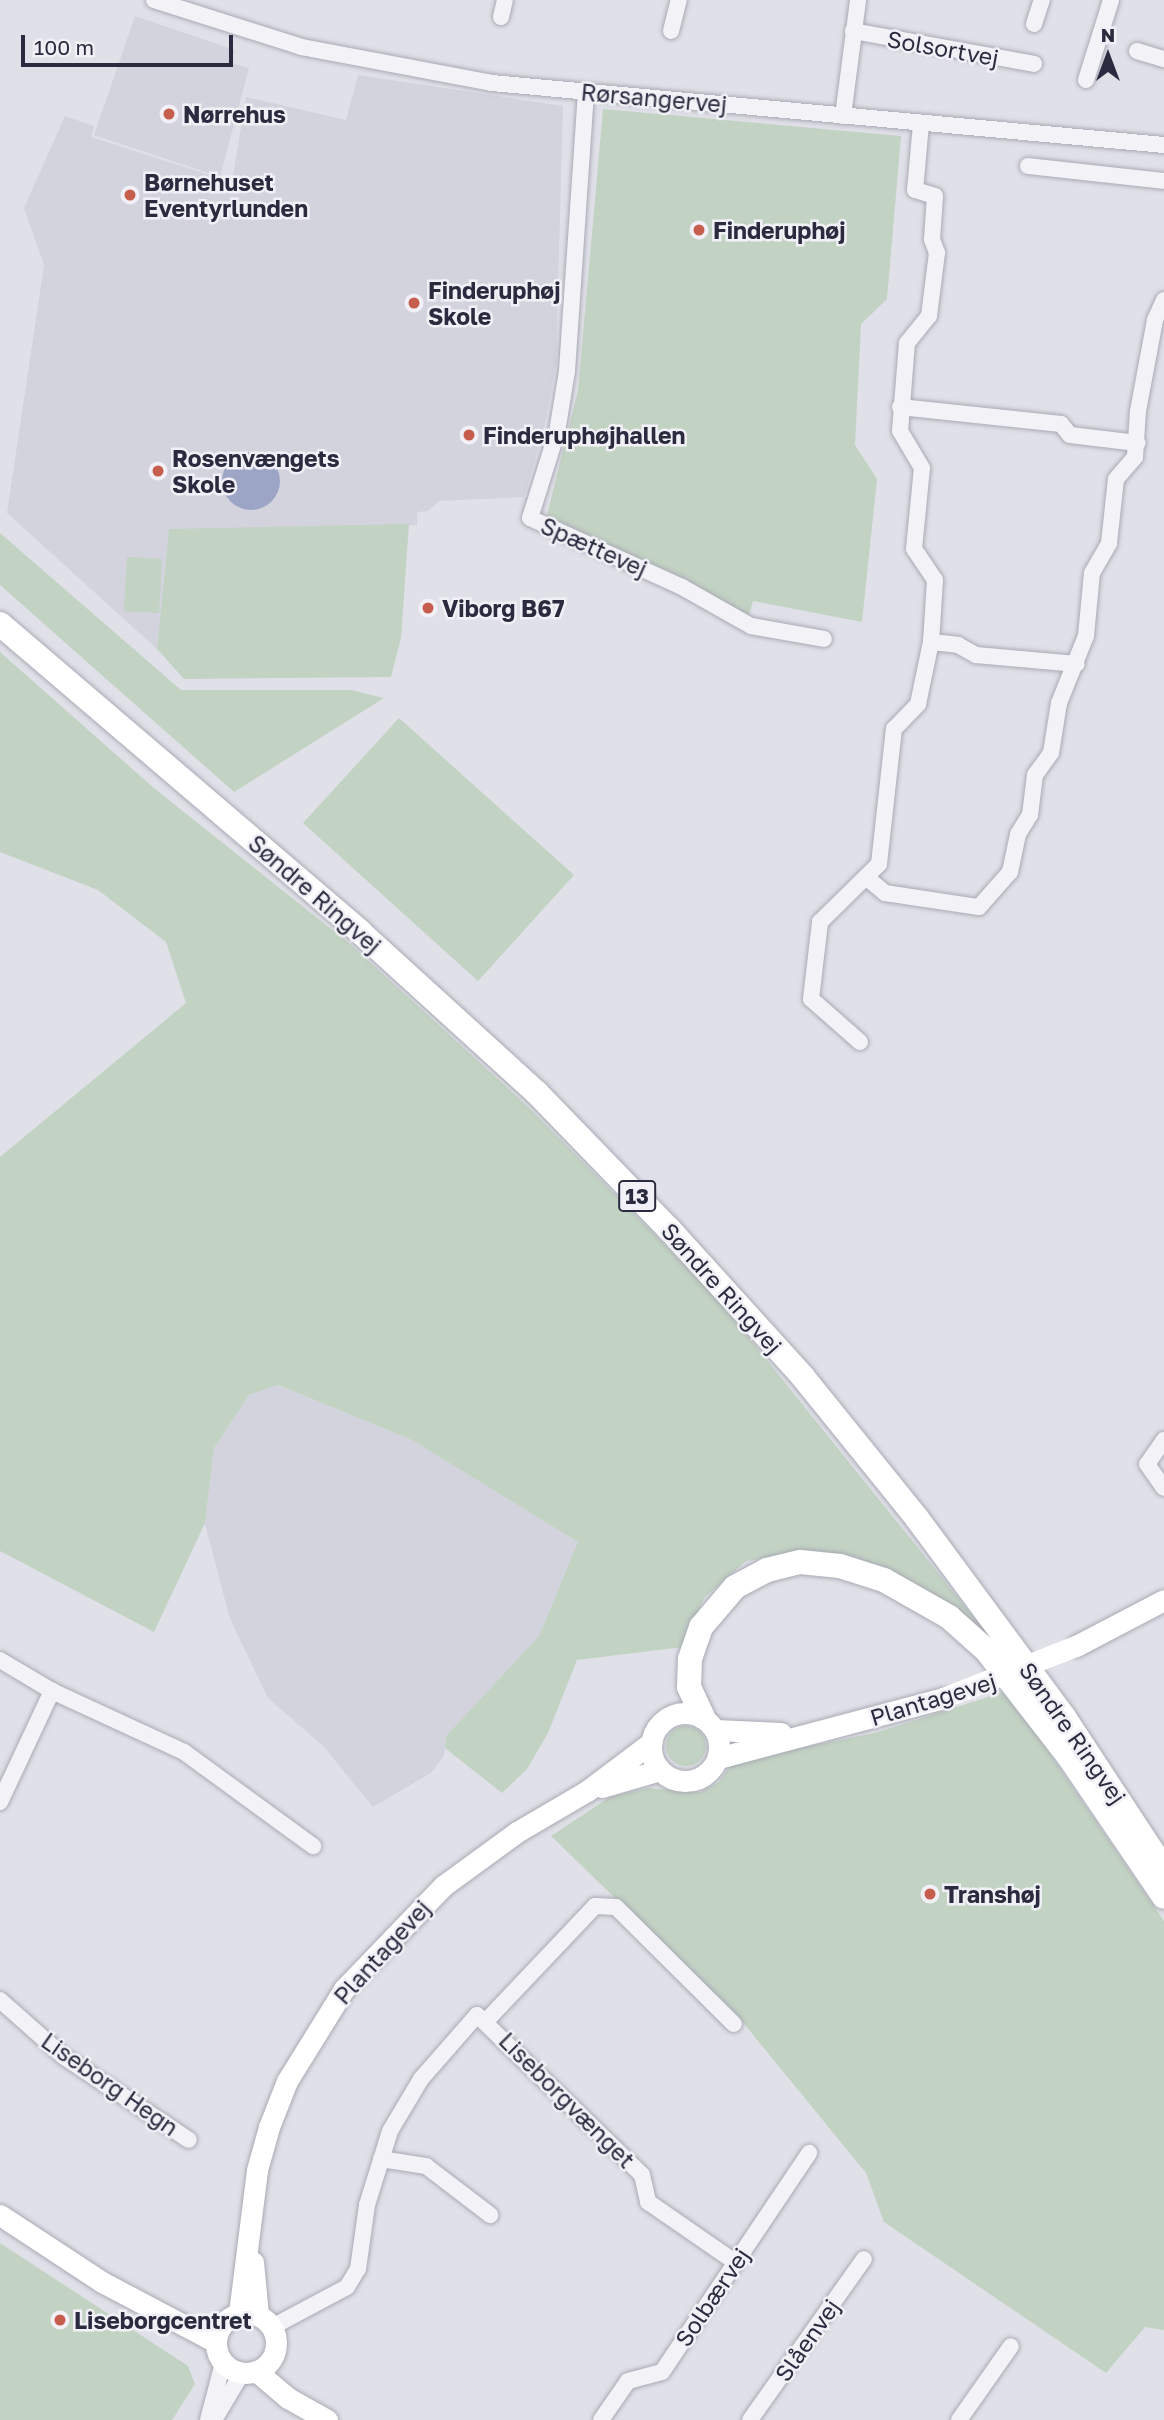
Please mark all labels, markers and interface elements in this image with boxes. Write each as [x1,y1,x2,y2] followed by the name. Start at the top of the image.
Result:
[24,21,236,65] scale bar
[1073,21,1143,91] north arrow
[1101,23,1115,46] text: N
[885,25,1001,71] street label: Solsortvej
[34,34,94,60] text: 100 m
[580,78,728,118] street label: Rørsangervej
[183,100,286,128] place label: Nørrehus
[161,106,177,122] marker: Nørrehus
[144,168,308,222] place label: Børnehuset Eventyrlunden
[122,187,138,203] marker: Børnehuset Eventyrlunden
[713,216,845,244] place label: Finderuphøj
[691,222,707,238] marker: Finderuphøj
[428,276,560,330] place label: Finderuphøj Skole
[406,295,422,311] marker: Finderuphøj Skole
[483,421,685,449] place label: Finderuphøjhallen
[461,427,477,443] marker: Finderuphøjhallen
[172,444,340,498] place label: Rosenvængets Skole
[150,463,166,479] marker: Rosenvængets Skole
[537,511,651,583] street label: Spættevej
[442,594,564,622] place label: Viborg B67
[420,600,436,616] marker: Viborg B67
[243,829,387,959] street label: Søndre Ringvej
[618,1178,656,1214] road number: 13
[656,1217,788,1359] street label: Søndre Ringvej
[1014,1657,1132,1809] street label: Søndre Ringvej
[867,1667,999,1731] street label: Plantagevej
[944,1880,1041,1908] place label: Transhøj
[922,1886,938,1902] marker: Transhøj
[328,1894,436,2010] street label: Plantagevej
[36,2027,184,2141] street label: Liseborg Hegn
[494,2027,640,2173] street label: Liseborgvænget
[669,2242,755,2352] street label: Solbærvej
[769,2294,845,2386] street label: Slåenvej
[74,2306,252,2334] place label: Liseborgcentret
[52,2312,68,2328] marker: Liseborgcentret

